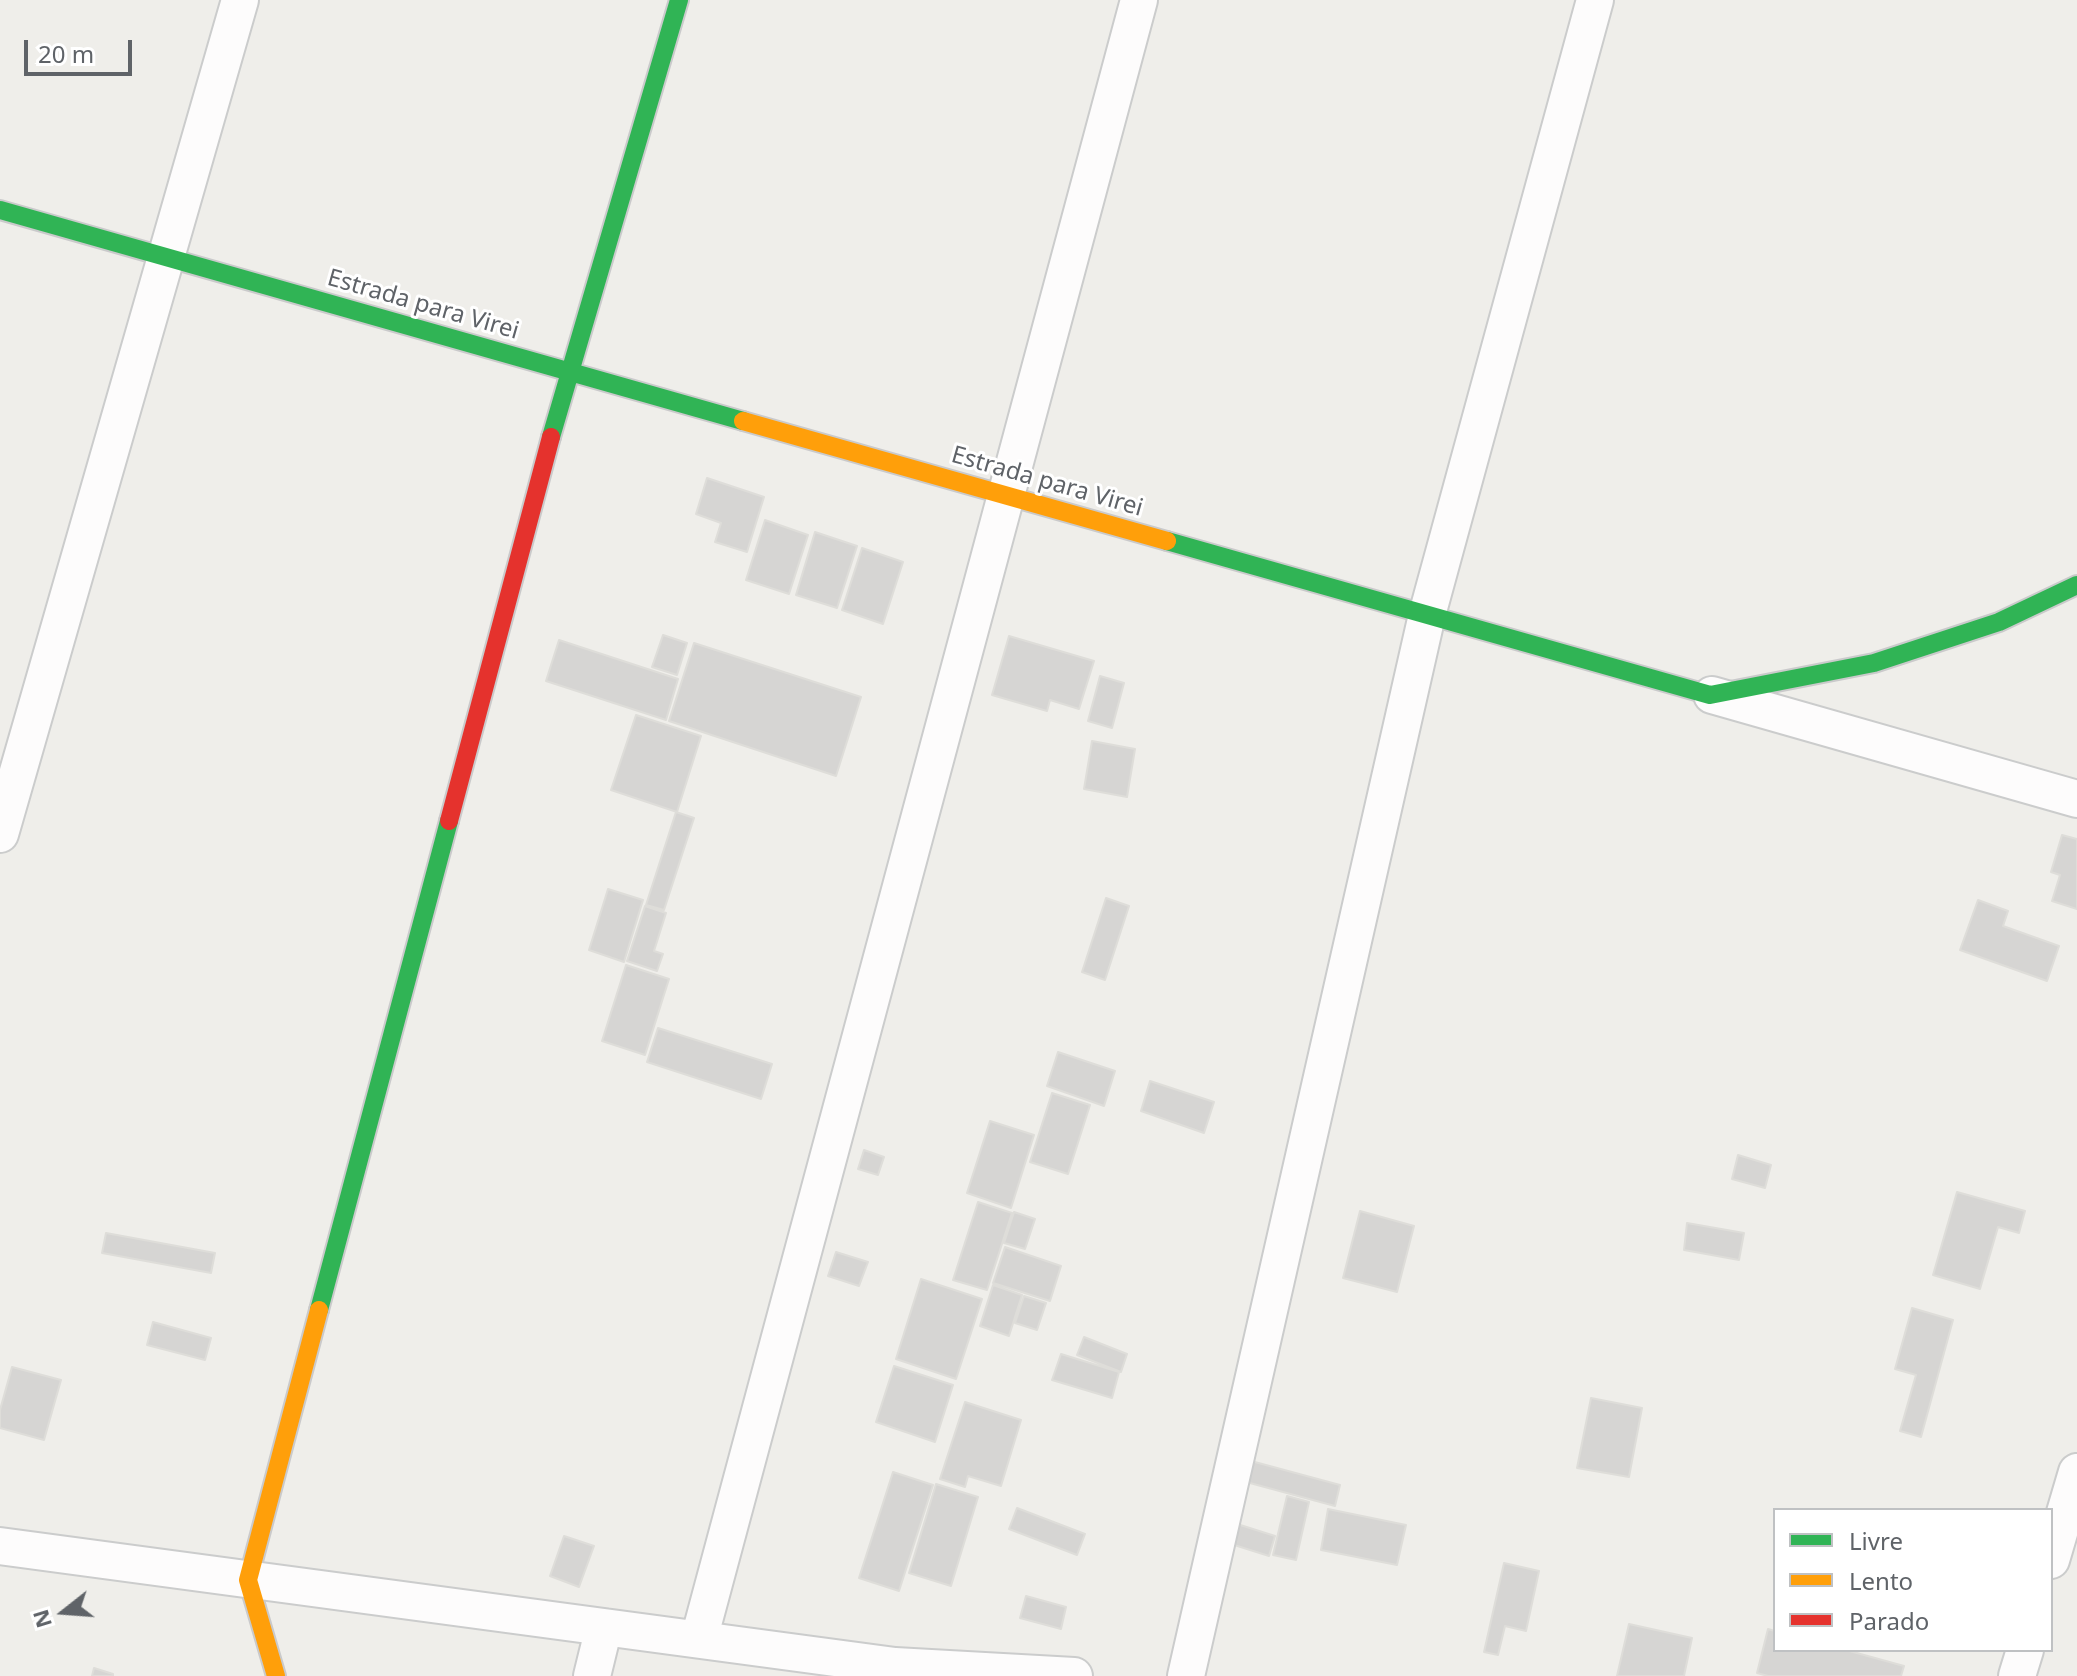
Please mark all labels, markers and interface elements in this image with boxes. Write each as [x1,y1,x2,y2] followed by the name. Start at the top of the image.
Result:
[28,24,136,74] scale bar
[38,37,94,70] text: 20 m
[324,264,522,346] street label: Estrada para Virei
[948,441,1146,523] street label: Estrada para Virei
[1773,1508,2053,1652] legend
[1849,1524,1903,1557] text: Livre
[1849,1564,1913,1597] text: Lento
[24,1572,104,1652] north arrow
[1849,1604,1929,1637] text: Parado
[24,1606,58,1632] text: N

